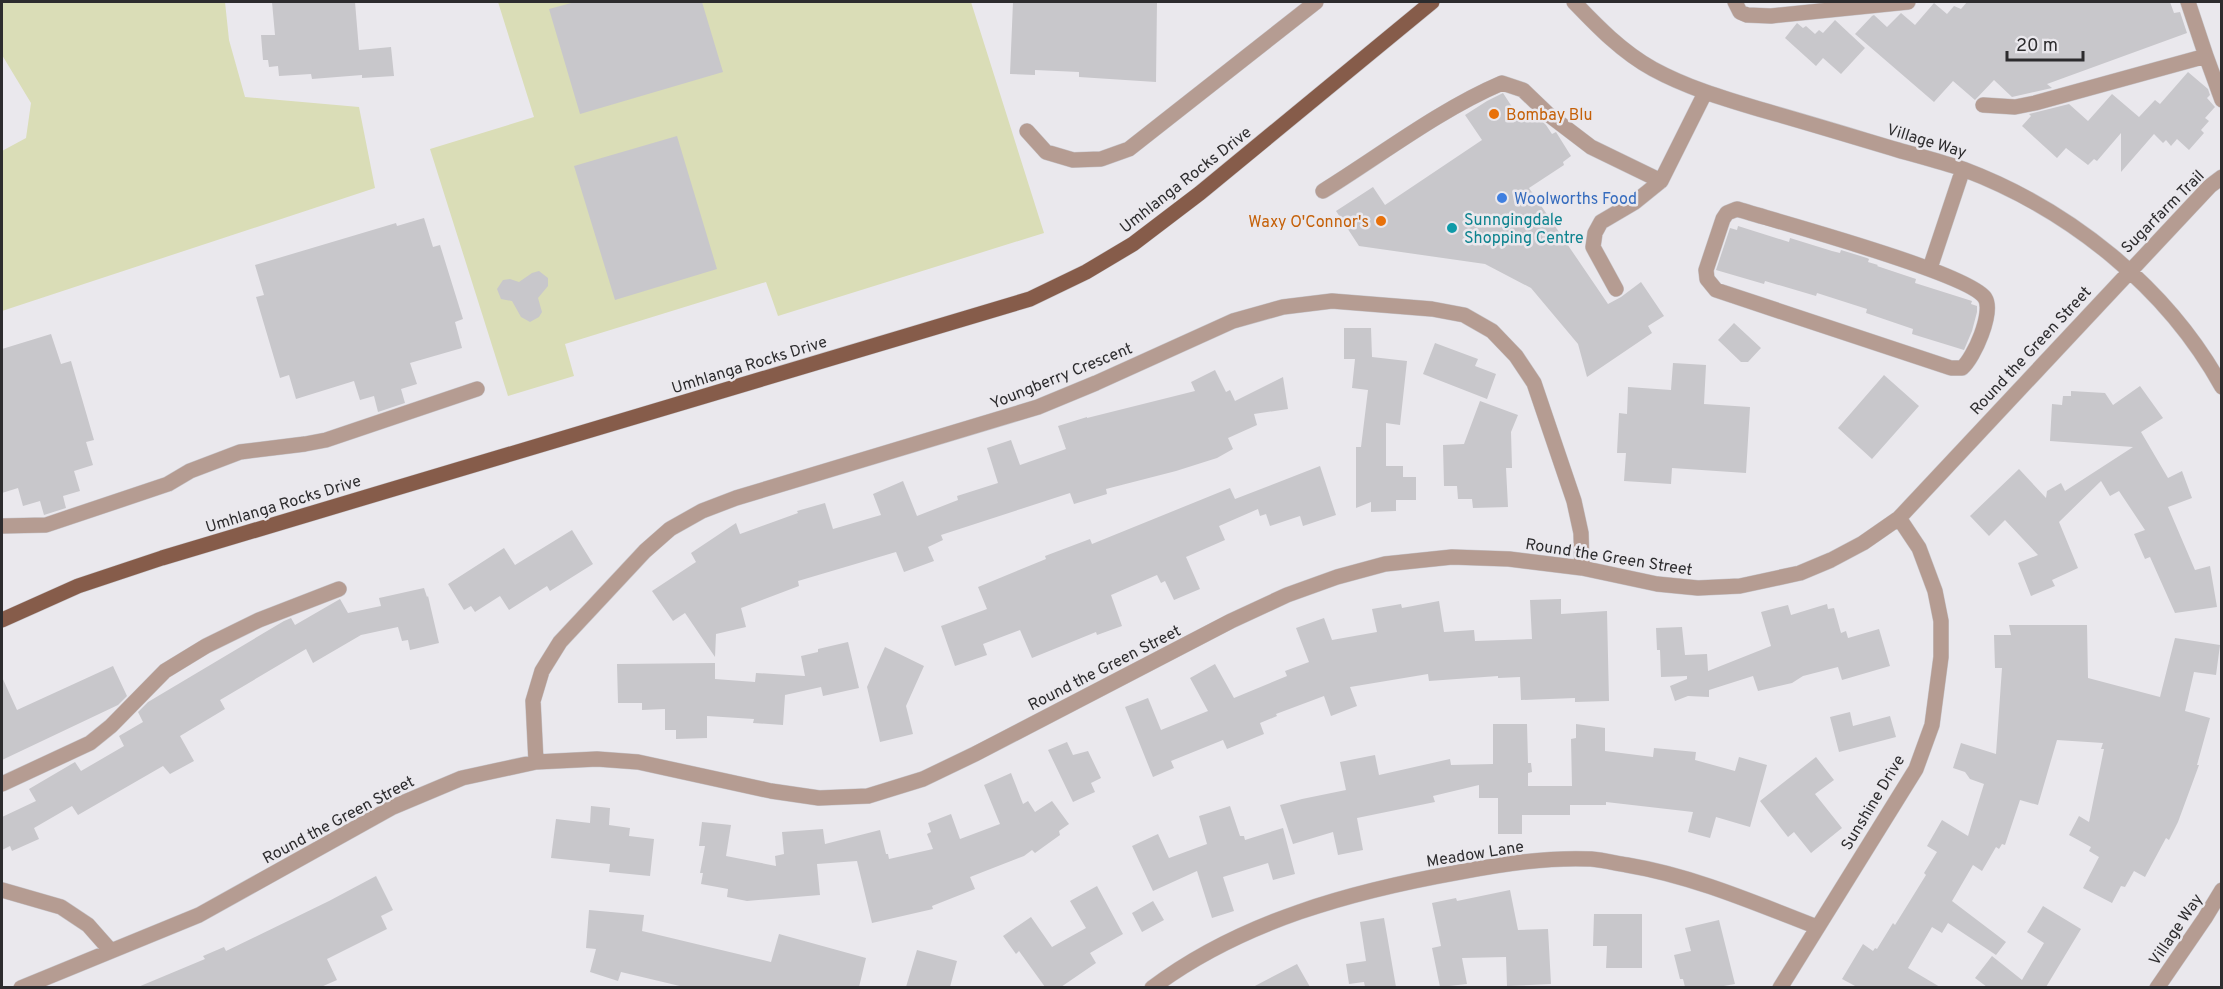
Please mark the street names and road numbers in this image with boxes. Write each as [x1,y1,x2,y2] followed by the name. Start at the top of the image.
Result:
[1884,120,1969,164] street label: Village Way
[1116,123,1256,238] street label: Umhlanga Rocks Drive
[2118,167,2209,258] street label: Sugarfarm Trail
[1967,283,2096,420] street label: Round the Green Street
[669,333,830,399] street label: Umhlanga Rocks Drive
[988,339,1136,414] street label: Youngberry Crescent
[203,472,364,538] street label: Umhlanga Rocks Drive
[1524,535,1694,581] street label: Round the Green Street
[1025,622,1185,716] street label: Round the Green Street
[1837,752,1910,854] street label: Sunshine Drive
[260,772,418,869] street label: Round the Green Street
[1425,837,1526,873] street label: Meadow Lane
[2145,890,2208,970] street label: Village Way

